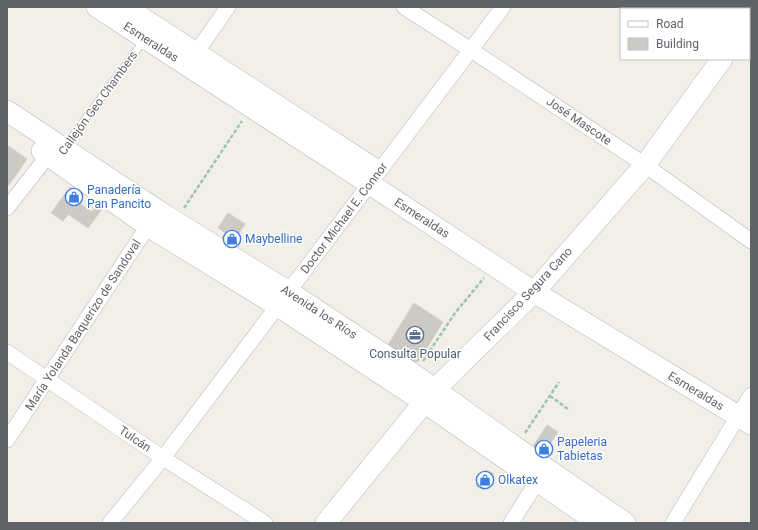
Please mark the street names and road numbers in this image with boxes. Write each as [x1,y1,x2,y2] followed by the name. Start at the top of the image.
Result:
[121,19,181,65] street label: Esmeraldas
[56,48,140,158] street label: Callejón Geo Chambers
[544,94,614,148] street label: José Mascote
[298,160,390,276] street label: Doctor Michael E. Connor
[392,195,452,241] street label: Esmeraldas
[22,237,144,413] street label: María Yolanda Baquerizo de Sandoval
[481,244,575,344] street label: Francisco Segura Cano
[278,282,360,342] street label: Avenida los Ríos
[666,369,726,413] street label: Esmeraldas
[116,423,154,455] street label: Tulcán

